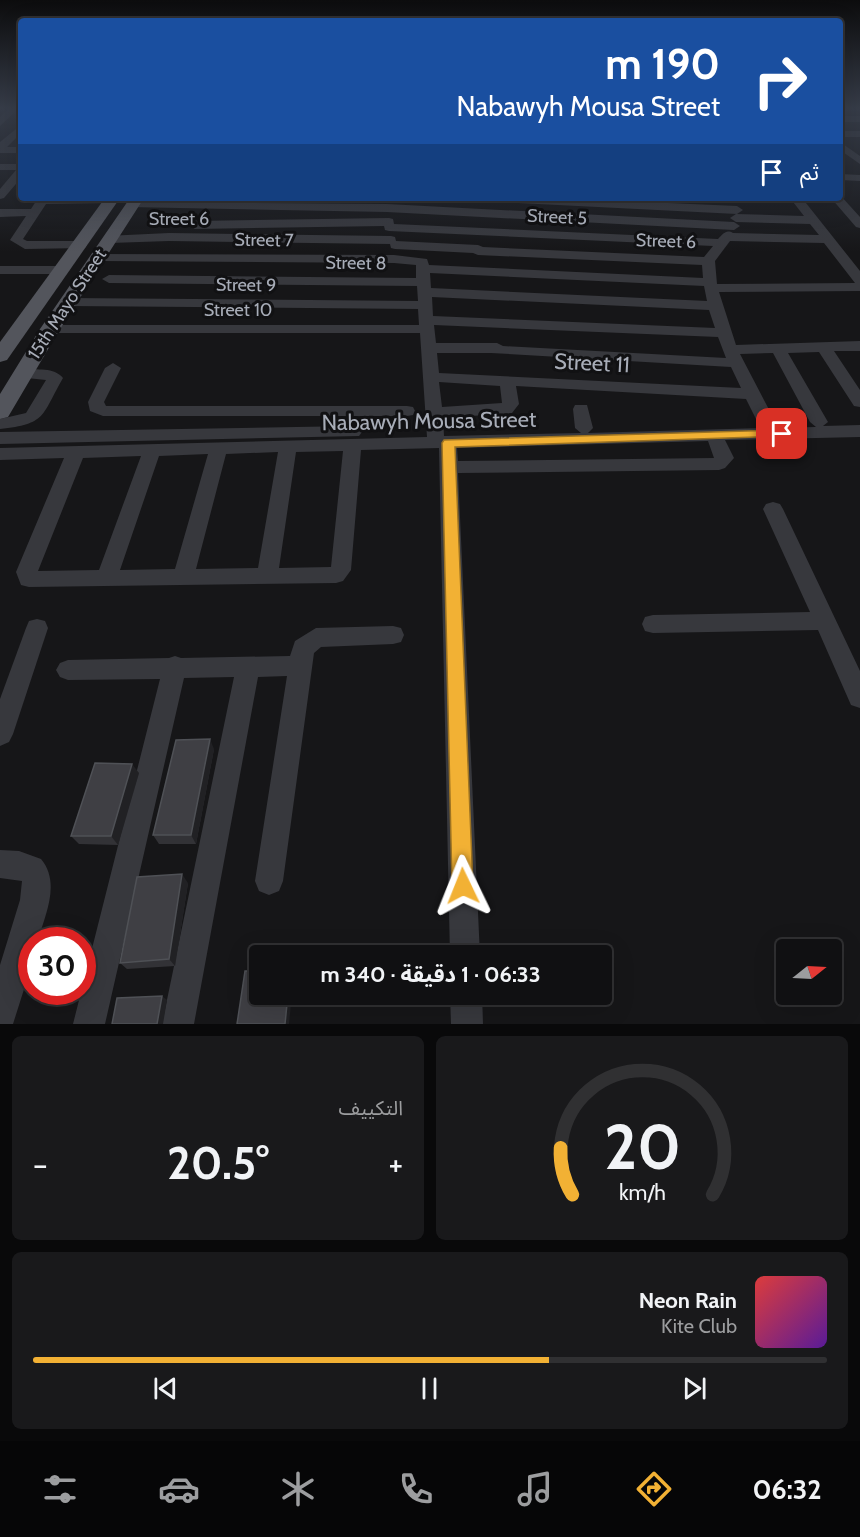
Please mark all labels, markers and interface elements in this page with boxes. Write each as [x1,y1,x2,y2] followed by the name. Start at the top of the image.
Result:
[605,38,720,90] text: 190 m
[741,42,819,120] icon: right
[457,90,720,123] text: Nabawyh Mousa Street
[755,156,788,189] icon: arrive
[800,159,819,186] text: ثم
[526,204,588,230] street label: Street 5
[149,208,209,230] street label: Street 6
[234,228,294,252] street label: Street 7
[635,229,697,253] street label: Street 6
[23,245,111,363] street label: 15th Mayo Street
[325,251,387,275] street label: Street 8
[216,273,276,297] street label: Street 9
[204,299,272,321] street label: Street 10
[553,348,631,378] street label: Street 11
[321,406,537,436] street label: Nabawyh Mousa Street
[756,408,807,459] pin
[765,417,798,450] icon: arrive
[431,854,495,918] position arrow
[18,927,96,1005] speed limit sign: 30
[776,939,842,1005] north arrow
[776,939,842,1005] map controls
[320,961,541,988] text: 06:33 · 1 دقيقة · 340 m
[339,1096,403,1120] text: التكييف
[603,1109,681,1185] text: 20
[167,1136,269,1190] text: 20.5°
[33,1144,48,1184] text: −
[388,1144,403,1184] text: +
[619,1179,665,1205] text: km/h
[639,1287,737,1314] text: Neon Rain
[661,1314,737,1338] text: Kite Club
[149,1372,182,1405] icon: previous
[413,1372,446,1405] icon: pause
[678,1372,711,1405] icon: next
[39,1468,81,1510] icon: filters
[158,1468,200,1510] icon: car
[277,1468,319,1510] icon: climate
[395,1468,437,1510] icon: phone
[514,1468,556,1510] icon: music
[633,1468,675,1510] icon: directions
[752,1473,822,1506] text: 06:32

